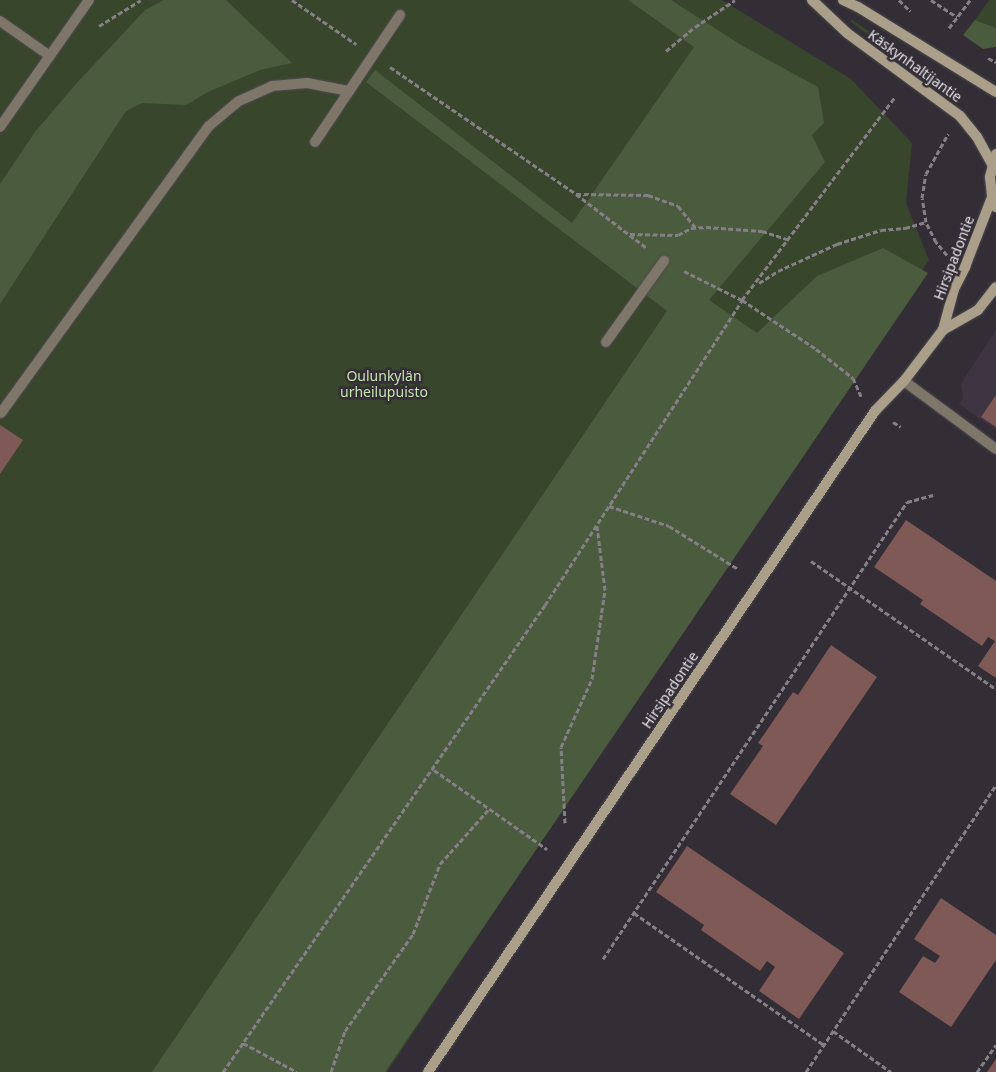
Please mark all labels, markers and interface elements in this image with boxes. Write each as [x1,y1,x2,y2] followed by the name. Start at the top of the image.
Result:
[865,26,965,106] street label: Käskynhaltijantie
[930,214,978,302] street label: Hirsipadontie
[340,368,428,401] park label: Oulunkylän urheilupuisto
[638,648,702,732] street label: Hirsipadontie

